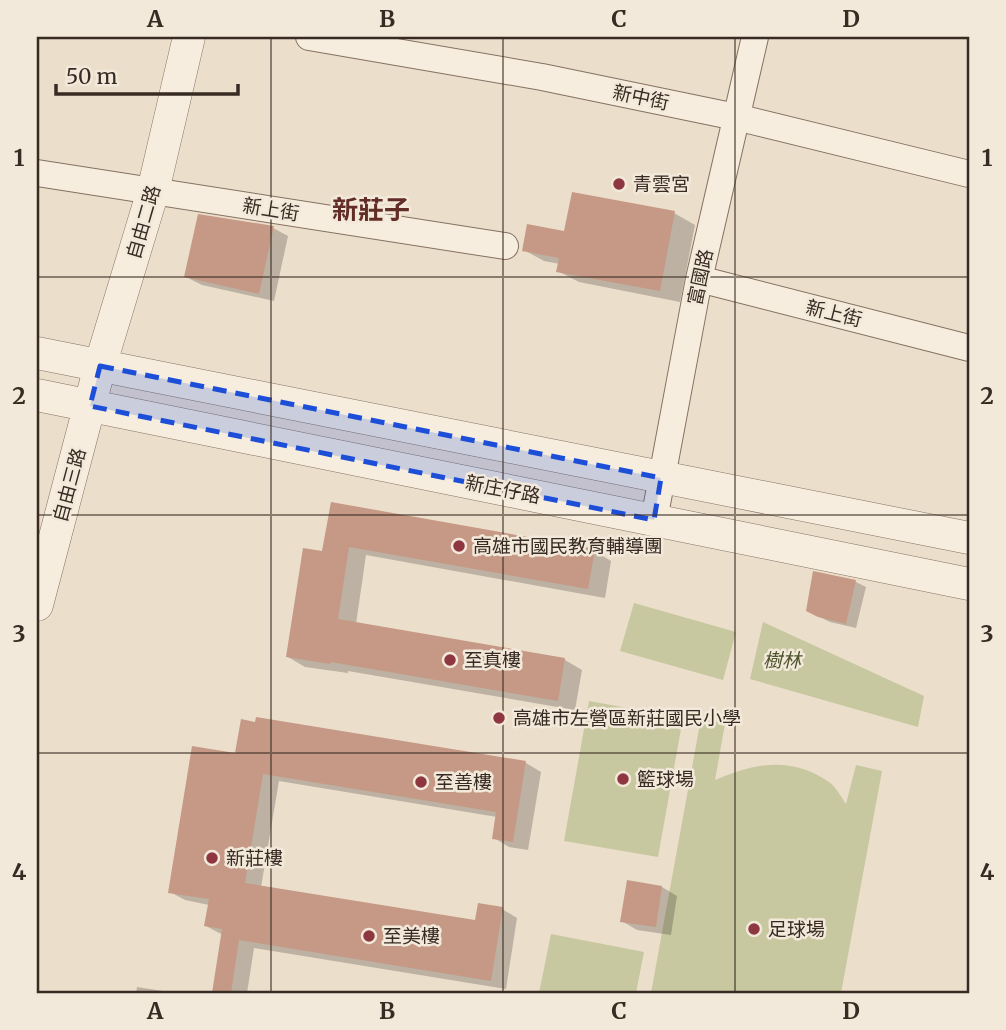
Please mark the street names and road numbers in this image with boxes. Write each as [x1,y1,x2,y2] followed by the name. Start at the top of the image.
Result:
[611,79,671,115] street label: 新中街
[121,182,165,262] street label: 自由二路
[241,193,301,225] street label: 新上街
[682,247,718,307] street label: 富國路
[803,294,865,332] street label: 新上街
[48,445,90,525] street label: 自由三路
[463,470,543,508] street label: 新庄仔路

